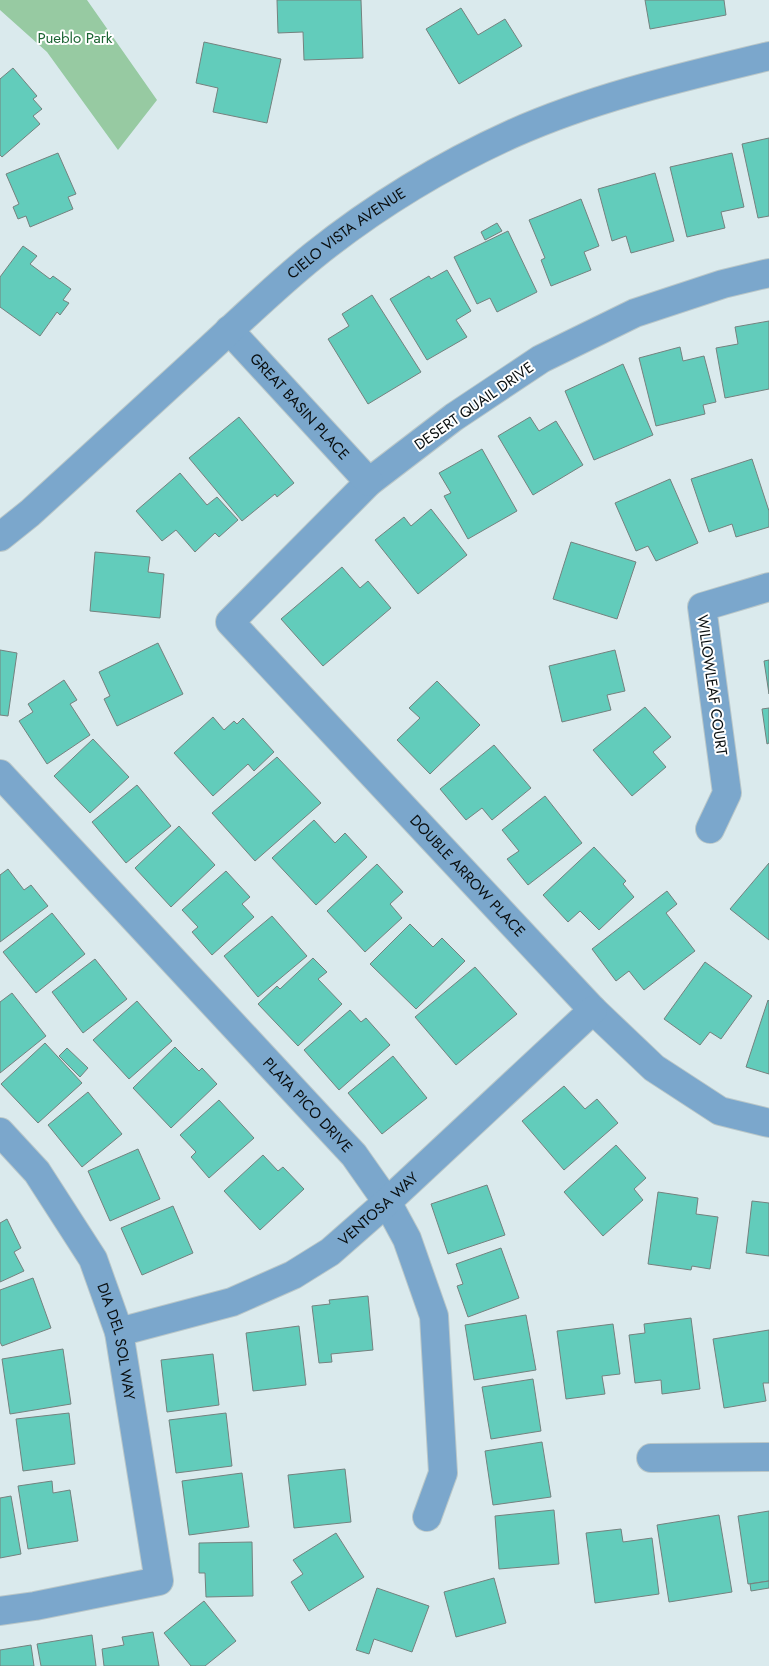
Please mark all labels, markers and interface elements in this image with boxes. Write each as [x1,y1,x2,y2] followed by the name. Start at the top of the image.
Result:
[38,27,113,49] park label: Pueblo Park
[282,182,410,284] street label: CIELO VISTA AVENUE
[245,348,354,465] street label: GREAT BASIN PLACE
[410,356,538,456] street label: DESERT QUAIL DRIVE
[691,613,733,757] street label: WILLOWLEAF COURT
[405,810,530,942] street label: DOUBLE ARROW PLACE
[258,1052,358,1158] street label: PLATA PICO DRIVE
[333,1167,424,1251] street label: VENTOSA WAY
[91,1280,141,1402] street label: DIA DEL SOL WAY

